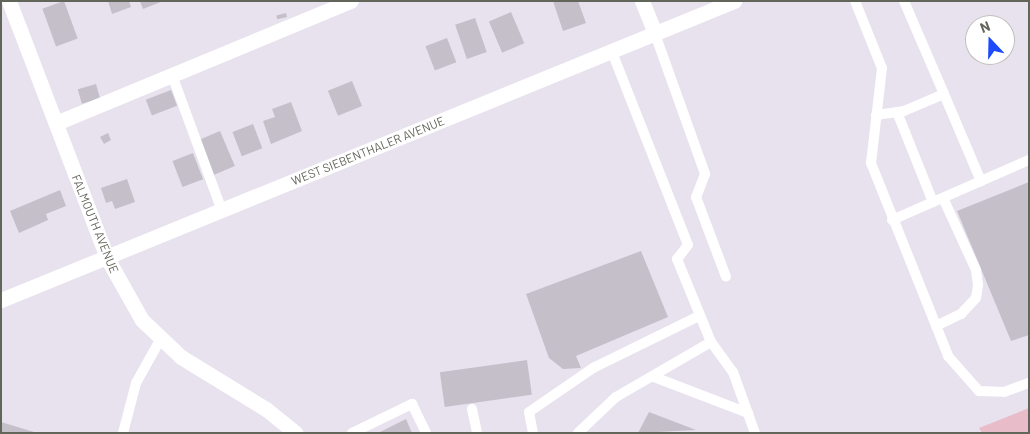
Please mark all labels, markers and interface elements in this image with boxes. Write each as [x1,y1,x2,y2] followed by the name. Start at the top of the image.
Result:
[965,15,1015,65] north arrow
[977,17,992,36] text: N
[289,114,447,188] street label: WEST SIEBENTHALER AVENUE
[69,173,121,275] street label: FALMOUTH AVENUE

